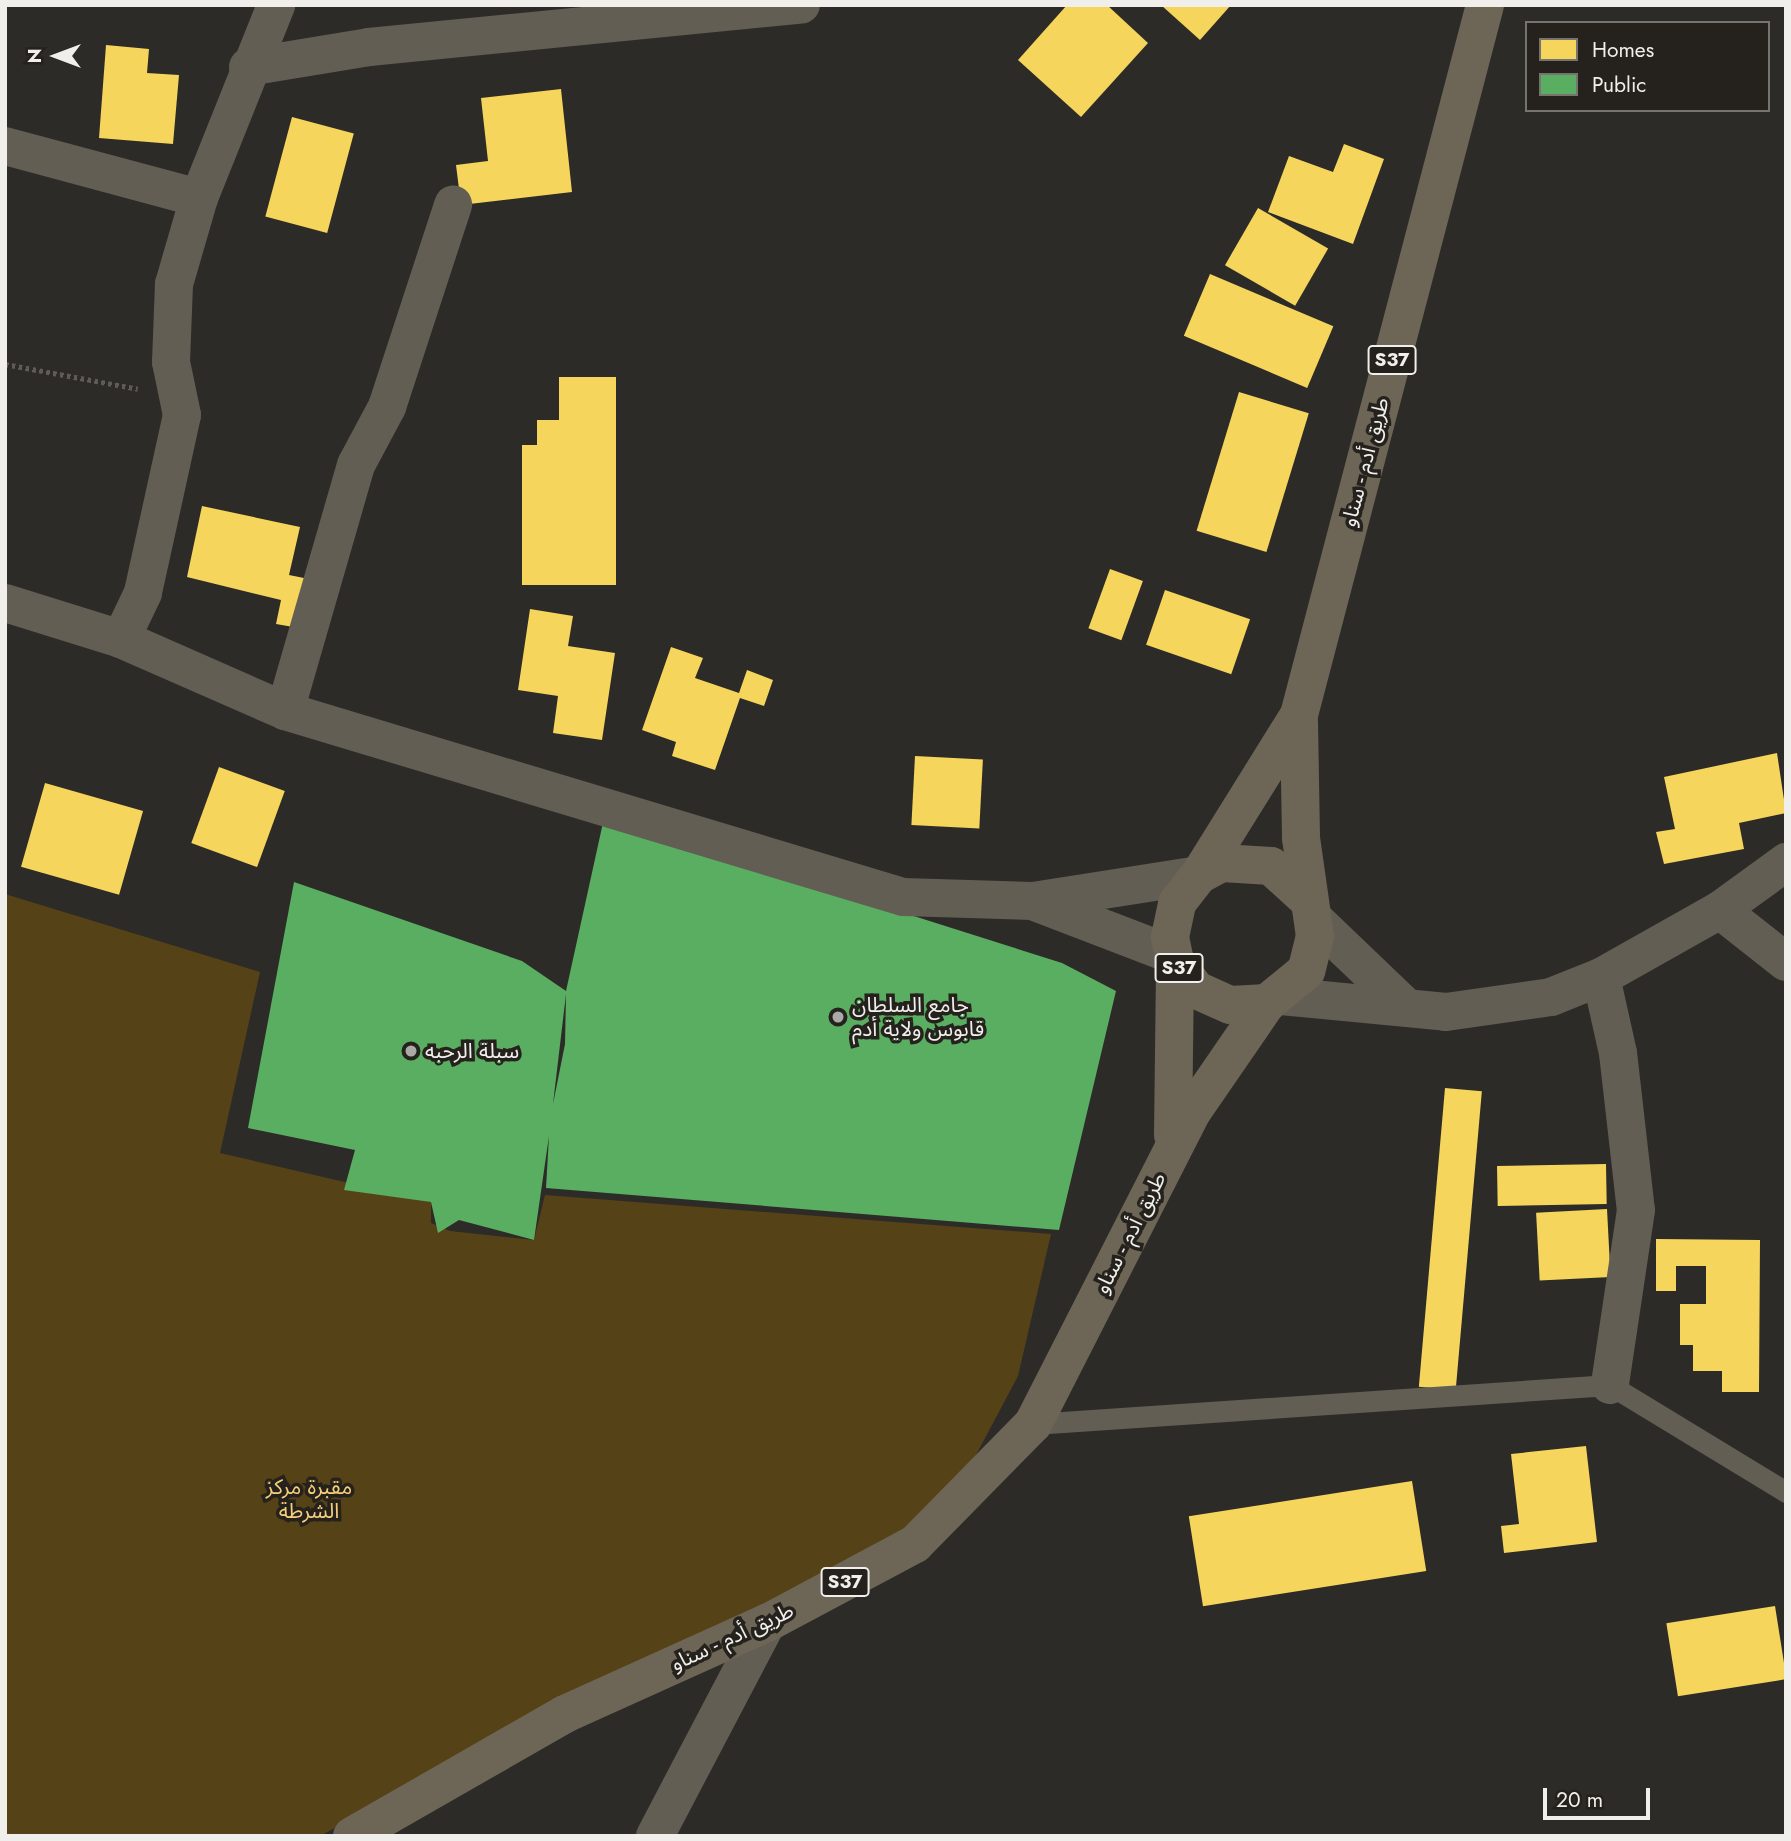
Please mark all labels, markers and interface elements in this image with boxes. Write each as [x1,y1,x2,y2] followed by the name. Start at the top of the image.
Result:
[21,21,91,91] north arrow
[1525,21,1770,112] legend
[1592,35,1654,65] text: Homes
[21,48,48,64] text: N
[1592,70,1646,100] text: Public
[1368,344,1416,376] road number: S37
[1336,395,1394,529] street label: طريق أدم - سناو
[1154,952,1204,984] road number: S37
[852,992,984,1042] place label: جامع السلطان قابوس ولاية أدم
[830,1009,846,1025] marker: جامع السلطان قابوس ولاية أدم
[425,1038,519,1064] place label: سبلة الرحبه
[403,1043,419,1059] marker: سبلة الرحبه
[1089,1168,1171,1298] street label: طريق أدم - سناو
[266,1474,352,1524] park label: مقبرة مركز الشرطة
[820,1566,870,1598] road number: S37
[667,1598,797,1676] street label: طريق أدم - سناو
[1546,1774,1653,1818] scale bar
[1556,1785,1603,1815] text: 20 m

